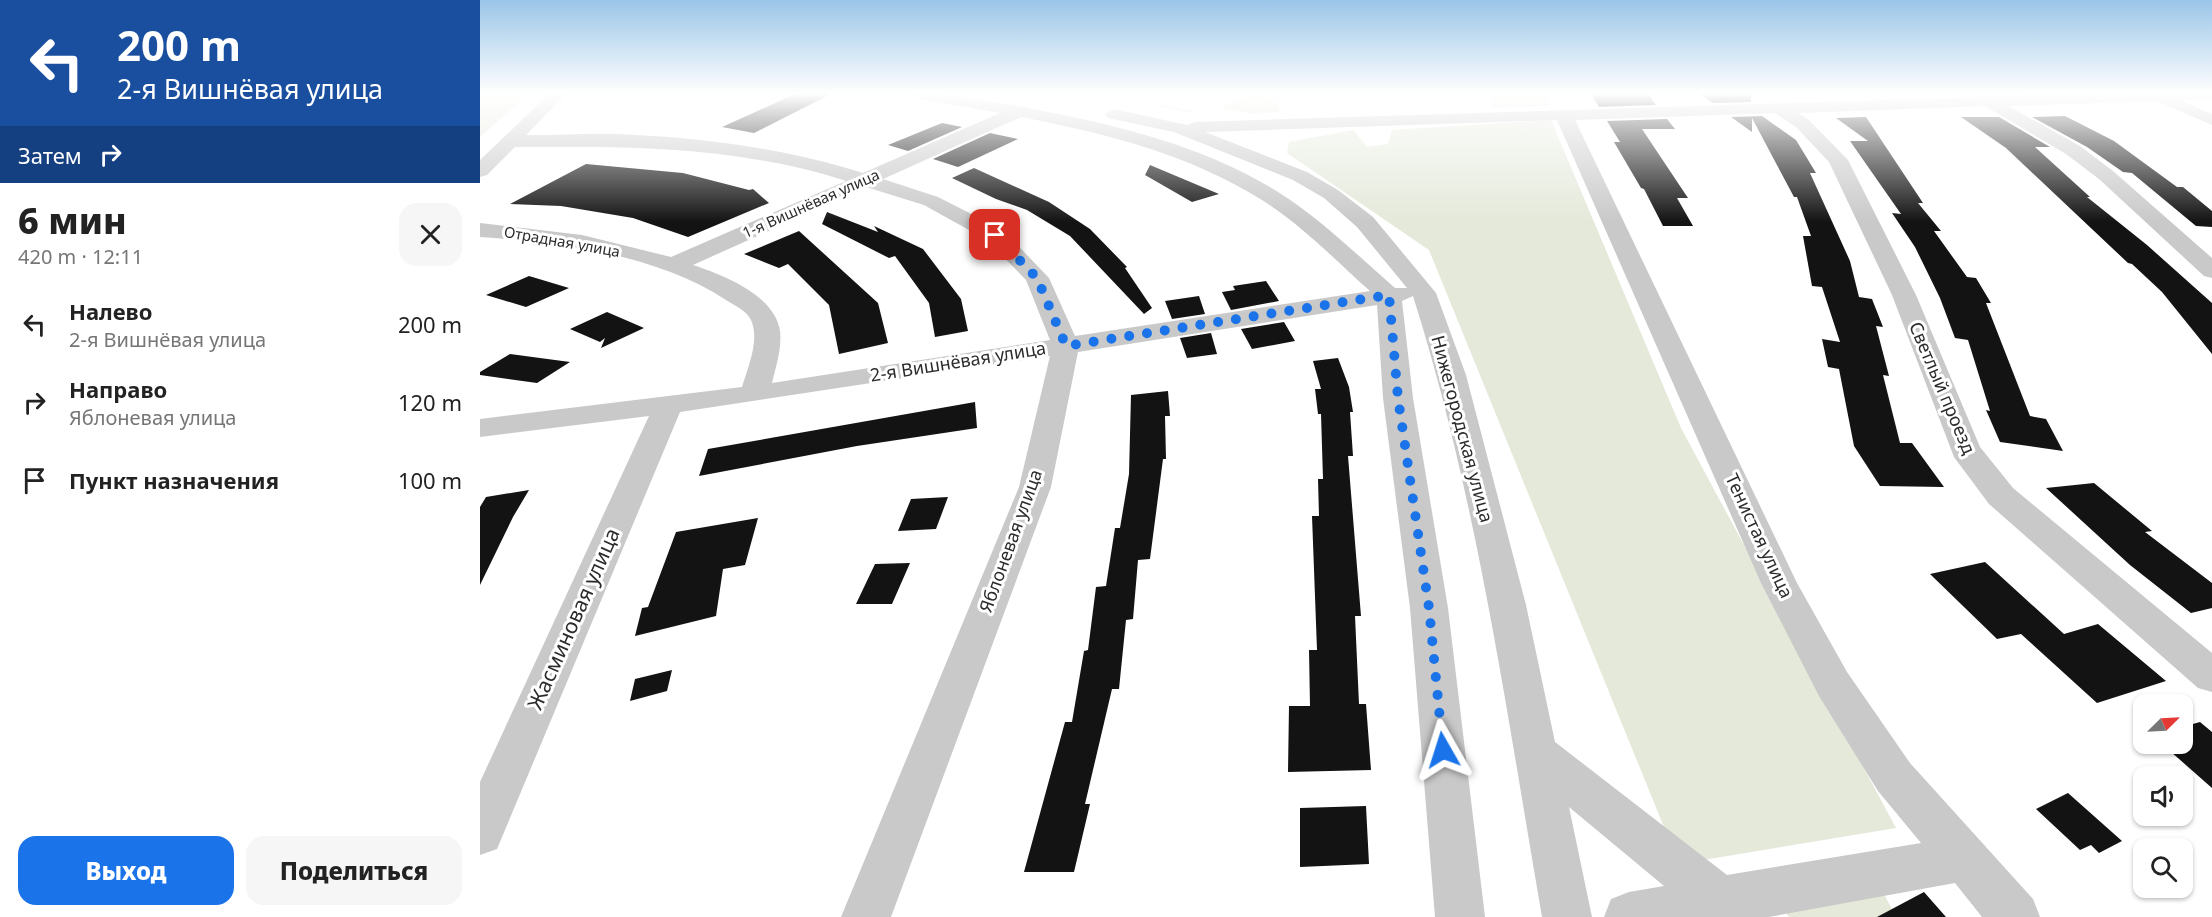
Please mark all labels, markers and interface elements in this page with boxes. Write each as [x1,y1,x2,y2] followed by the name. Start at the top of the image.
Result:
[117,16,241,73] text: 200 m
[18,24,96,102] icon: left
[117,70,383,107] text: 2-я Вишнёвая улица
[94,138,127,171] icon: right
[18,140,82,170] text: Затем
[739,164,882,242] street label: 1-я Вишнёвая улица
[18,196,127,245] text: 6 мин
[399,203,462,266] button: close
[969,209,1020,260] pin
[978,218,1011,251] icon: arrive
[503,221,622,261] street label: Отрадная улица
[18,243,143,270] text: 420 m · 12:11
[69,296,152,326] text: Налево
[18,308,51,341] icon: left
[398,309,462,339] text: 200 m
[1904,318,1982,457] street label: Светлый проезд
[69,326,266,353] text: 2-я Вишнёвая улица
[1426,333,1499,525] street label: Нижегородская улица
[868,335,1047,387] street label: 2-я Вишнёвая улица
[69,374,167,404] text: Направо
[18,386,51,419] icon: right
[398,387,462,417] text: 120 m
[69,404,236,431] text: Яблоневая улица
[18,464,51,497] icon: arrive
[69,465,279,495] text: Пункт назначения
[398,465,462,495] text: 100 m
[973,466,1047,616] street label: Яблоневая улица
[1721,469,1799,602] street label: Тенистая улица
[520,523,626,714] street label: Жасминовая улица
[2133,694,2193,754] north arrow
[2133,694,2193,898] map controls
[1411,718,1475,782] position arrow
[2133,766,2193,826] button: sound
[18,836,234,905] button: Выход
[246,836,462,905] button: Поделиться
[2133,838,2193,898] button: search

